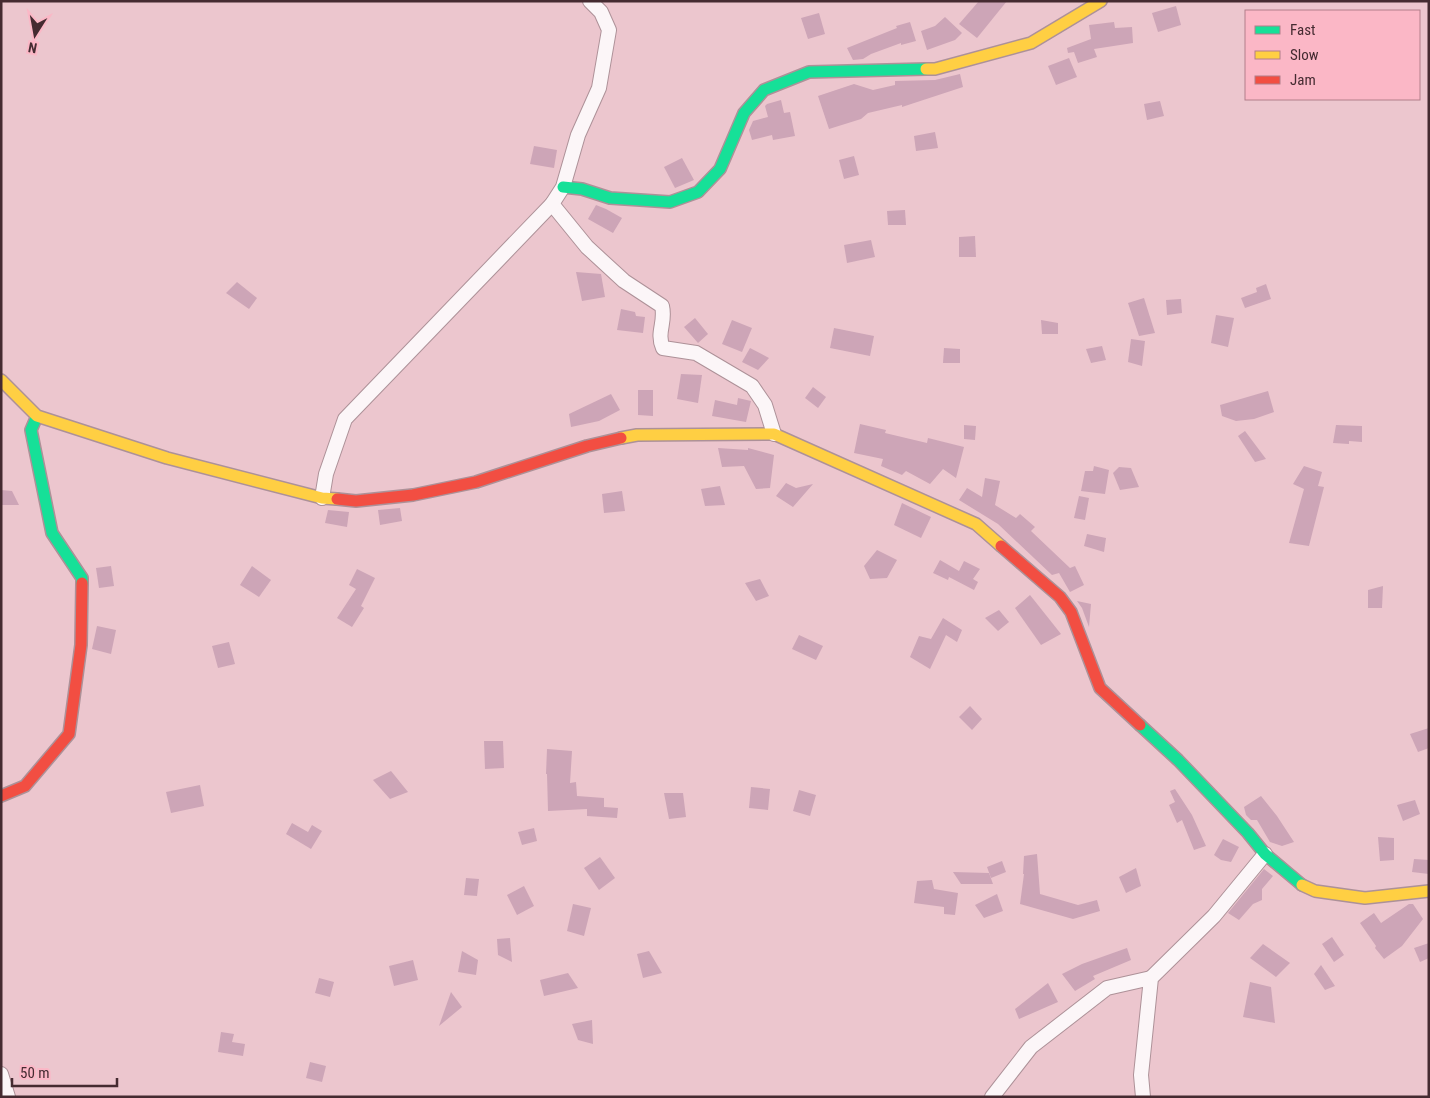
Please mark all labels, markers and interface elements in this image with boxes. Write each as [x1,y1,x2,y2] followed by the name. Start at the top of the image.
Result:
[10,10,60,60] north arrow
[1245,10,1420,100] legend
[1290,21,1315,39] text: Fast
[27,39,38,56] text: N
[1290,46,1319,64] text: Slow
[1290,71,1316,89] text: Jam
[12,1056,118,1088] scale bar
[20,1064,50,1082] text: 50 m

